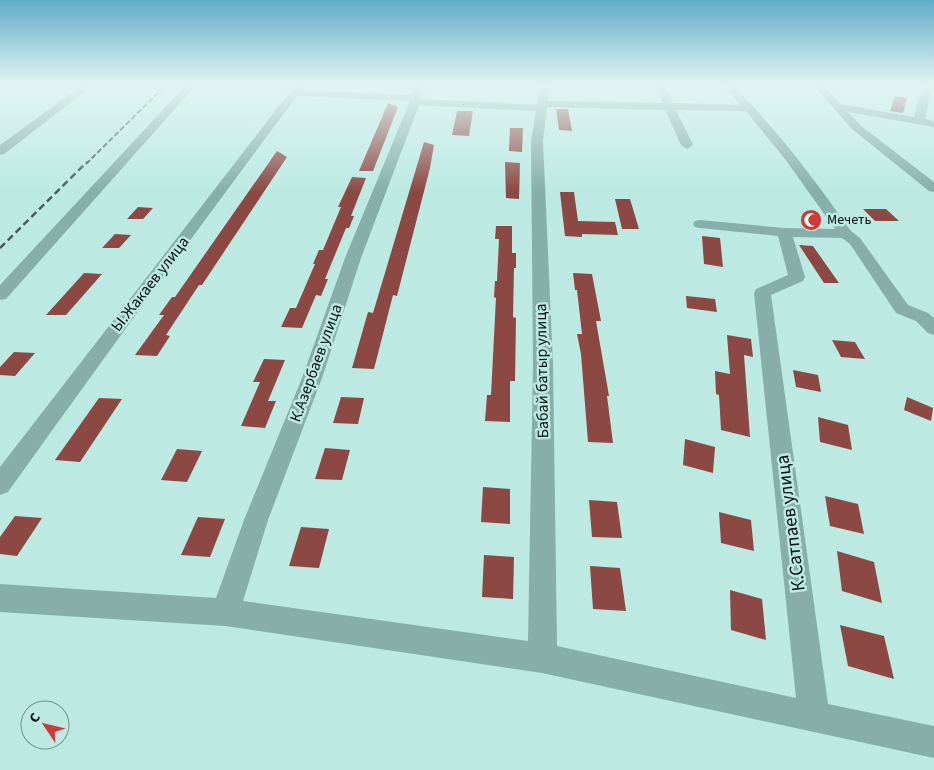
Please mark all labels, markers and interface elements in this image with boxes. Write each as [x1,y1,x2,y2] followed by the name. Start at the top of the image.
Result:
[799,208,823,232] mosque icon: Мечеть
[827,210,872,230] place label: Мечеть
[106,232,194,336] street label: Ы.Жакаев улица
[284,301,348,425] street label: К.Азербаев улица
[530,303,554,439] street label: Бабай батыр улица
[769,453,813,593] street label: К.Сатпаев улица
[20,700,70,750] north arrow
[25,709,46,727] text: С

